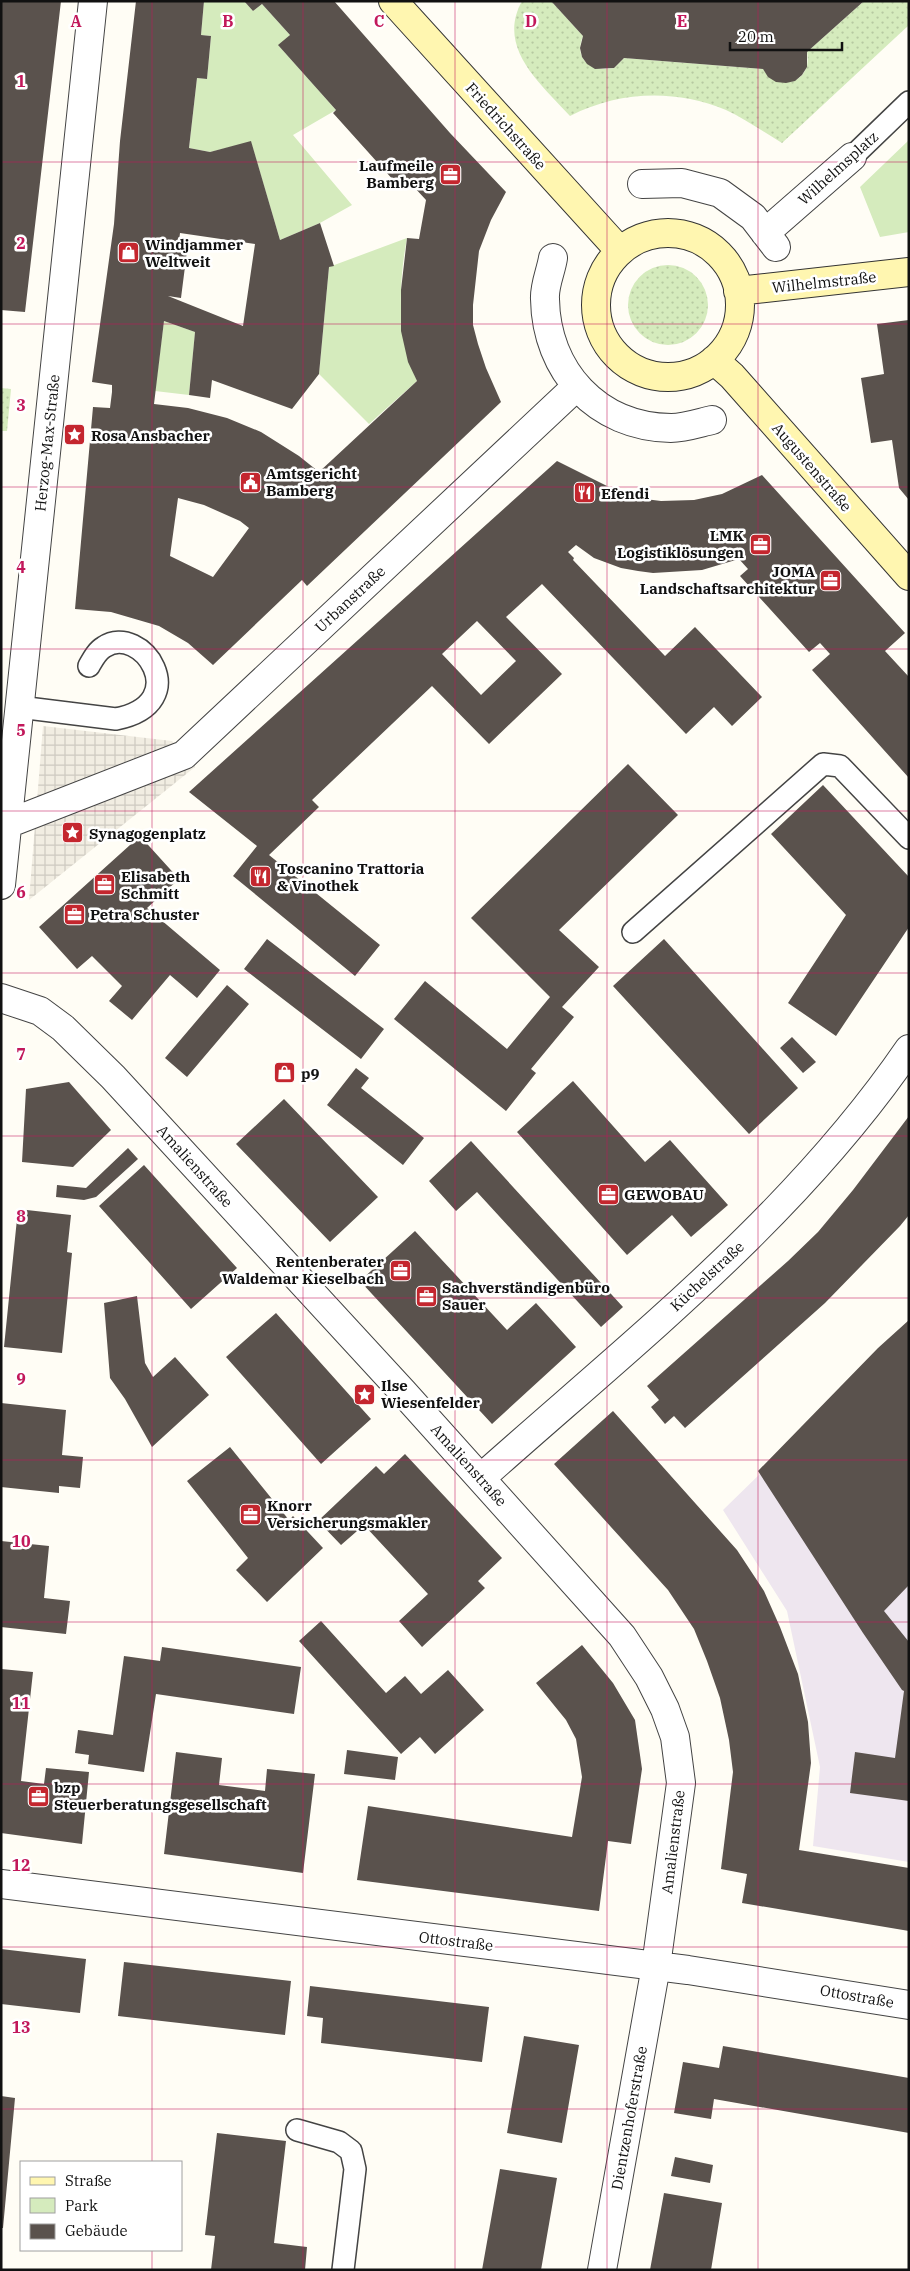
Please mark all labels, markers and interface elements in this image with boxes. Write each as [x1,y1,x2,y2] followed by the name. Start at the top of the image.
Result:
[70,11,82,31] text: A
[222,11,234,31] text: B
[374,11,384,31] text: C
[525,11,537,31] text: D
[677,11,687,31] text: E
[730,20,842,52] scale bar
[738,27,774,46] text: 20 m
[16,71,26,91] text: 1
[462,78,550,174] street label: Friedrichstraße
[794,127,882,209] street label: Wilhelmsplatz
[359,156,434,192] place label: Laufmeile Bamberg
[438,162,462,186] office icon: Laufmeile Bamberg
[16,233,26,253] text: 2
[145,235,244,271] place label: Windjammer Weltweit
[117,241,141,265] shop icon: Windjammer Weltweit
[771,267,877,297] street label: Wilhelmstraße
[30,373,64,513] street label: Herzog-Max-Straße
[16,395,26,415] text: 3
[768,419,856,515] street label: Augustenstraße
[63,423,87,447] place icon: Rosa Ansbacher
[91,426,210,445] place label: Rosa Ansbacher
[266,464,357,500] place label: Amtsgericht Bamberg
[238,470,262,494] public building icon: Amtsgericht Bamberg
[573,481,597,505] restaurant icon: Efendi
[601,484,649,503] place label: Efendi
[617,526,744,562] place label: LMK Logistiklösungen
[748,532,772,556] office icon: LMK Logistiklösungen
[16,557,26,577] text: 4
[311,562,389,636] street label: Urbanstraße
[640,562,816,598] place label: JOMA Landschaftsarchitektur
[819,568,843,592] office icon: JOMA Landschaftsarchitektur
[16,720,26,740] text: 5
[61,821,85,845] place icon: Synagogenplatz
[89,824,206,843] place label: Synagogenplatz
[277,859,425,895] place label: Toscanino Trattoria & Vinothek
[249,865,273,889] restaurant icon: Toscanino Trattoria & Vinothek
[121,867,191,903] place label: Elisabeth Schmitt
[93,873,117,897] office icon: Elisabeth Schmitt
[16,882,26,902] text: 6
[62,902,86,926] office icon: Petra Schuster
[90,905,200,924] place label: Petra Schuster
[16,1044,26,1064] text: 7
[273,1061,297,1085] shop icon: p9
[301,1064,320,1083] place label: p9
[153,1121,237,1211] street label: Amalienstraße
[596,1182,620,1206] office icon: GEWOBAU
[624,1185,704,1204] place label: GEWOBAU
[16,1206,26,1226] text: 8
[666,1237,748,1315] street label: Küchelstraße
[222,1252,385,1288] place label: Rentenberater Waldemar Kieselbach
[388,1258,412,1282] office icon: Rentenberater Waldemar Kieselbach
[442,1278,610,1314] place label: Sachverständigenbüro Sauer
[414,1284,438,1308] office icon: Sachverständigenbüro Sauer
[16,1369,26,1389] text: 9
[381,1376,480,1412] place label: Ilse Wiesenfelder
[353,1382,377,1406] place icon: Ilse Wiesenfelder
[427,1420,511,1510] street label: Amalienstraße
[267,1496,429,1532] place label: Knorr Versicherungsmakler
[239,1502,263,1526] office icon: Knorr Versicherungsmakler
[11,1531,31,1551] text: 10
[11,1693,31,1713] text: 11
[54,1778,267,1814] place label: bzp Steuerberatungsgesellschaft
[26,1784,50,1808] office icon: bzp Steuerberatungsgesellschaft
[657,1789,689,1895] street label: Amalienstraße
[11,1855,31,1875] text: 12
[418,1927,494,1955] street label: Ottostraße
[819,1980,895,2012] street label: Ottostraße
[11,2017,31,2037] text: 13
[607,2045,651,2191] street label: Dientzenhoferstraße
[20,2161,182,2251] legend
[65,2171,112,2190] text: Straße
[65,2196,98,2215] text: Park
[65,2221,128,2240] text: Gebäude

